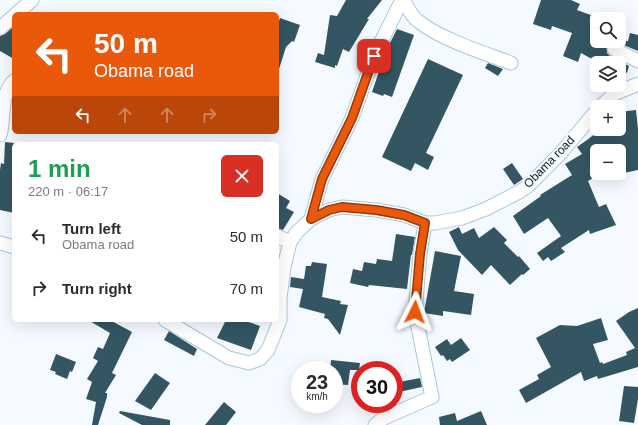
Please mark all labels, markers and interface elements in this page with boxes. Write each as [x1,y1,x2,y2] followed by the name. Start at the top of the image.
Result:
[590,12,626,180] map controls
[590,12,626,48] button: search
[28,28,80,80] icon: left
[94,28,158,59] text: 50 m
[357,39,391,73] pin
[363,45,385,67] icon: arrive
[590,56,626,92] button: layers
[94,61,194,81] text: Obama road
[590,100,626,136] button: +
[72,104,94,126] icon: left
[114,104,136,126] icon: ahead
[156,104,178,126] icon: ahead
[198,104,220,126] icon: right
[521,133,577,191] street label: Obama road
[590,144,626,180] button: −
[28,155,91,182] text: 1 min
[221,155,263,197] button: close
[28,184,108,199] text: 220 m · 06:17
[62,220,121,237] text: Turn left
[28,225,50,247] icon: left
[230,228,263,245] text: 50 m
[62,237,134,252] text: Obama road
[28,277,50,299] icon: right
[62,280,132,297] text: Turn right
[230,280,263,297] text: 70 m
[394,291,436,333] position arrow
[351,361,403,413] speed limit sign: 30
[306,371,328,393] text: 23
[306,391,328,402] text: km/h

